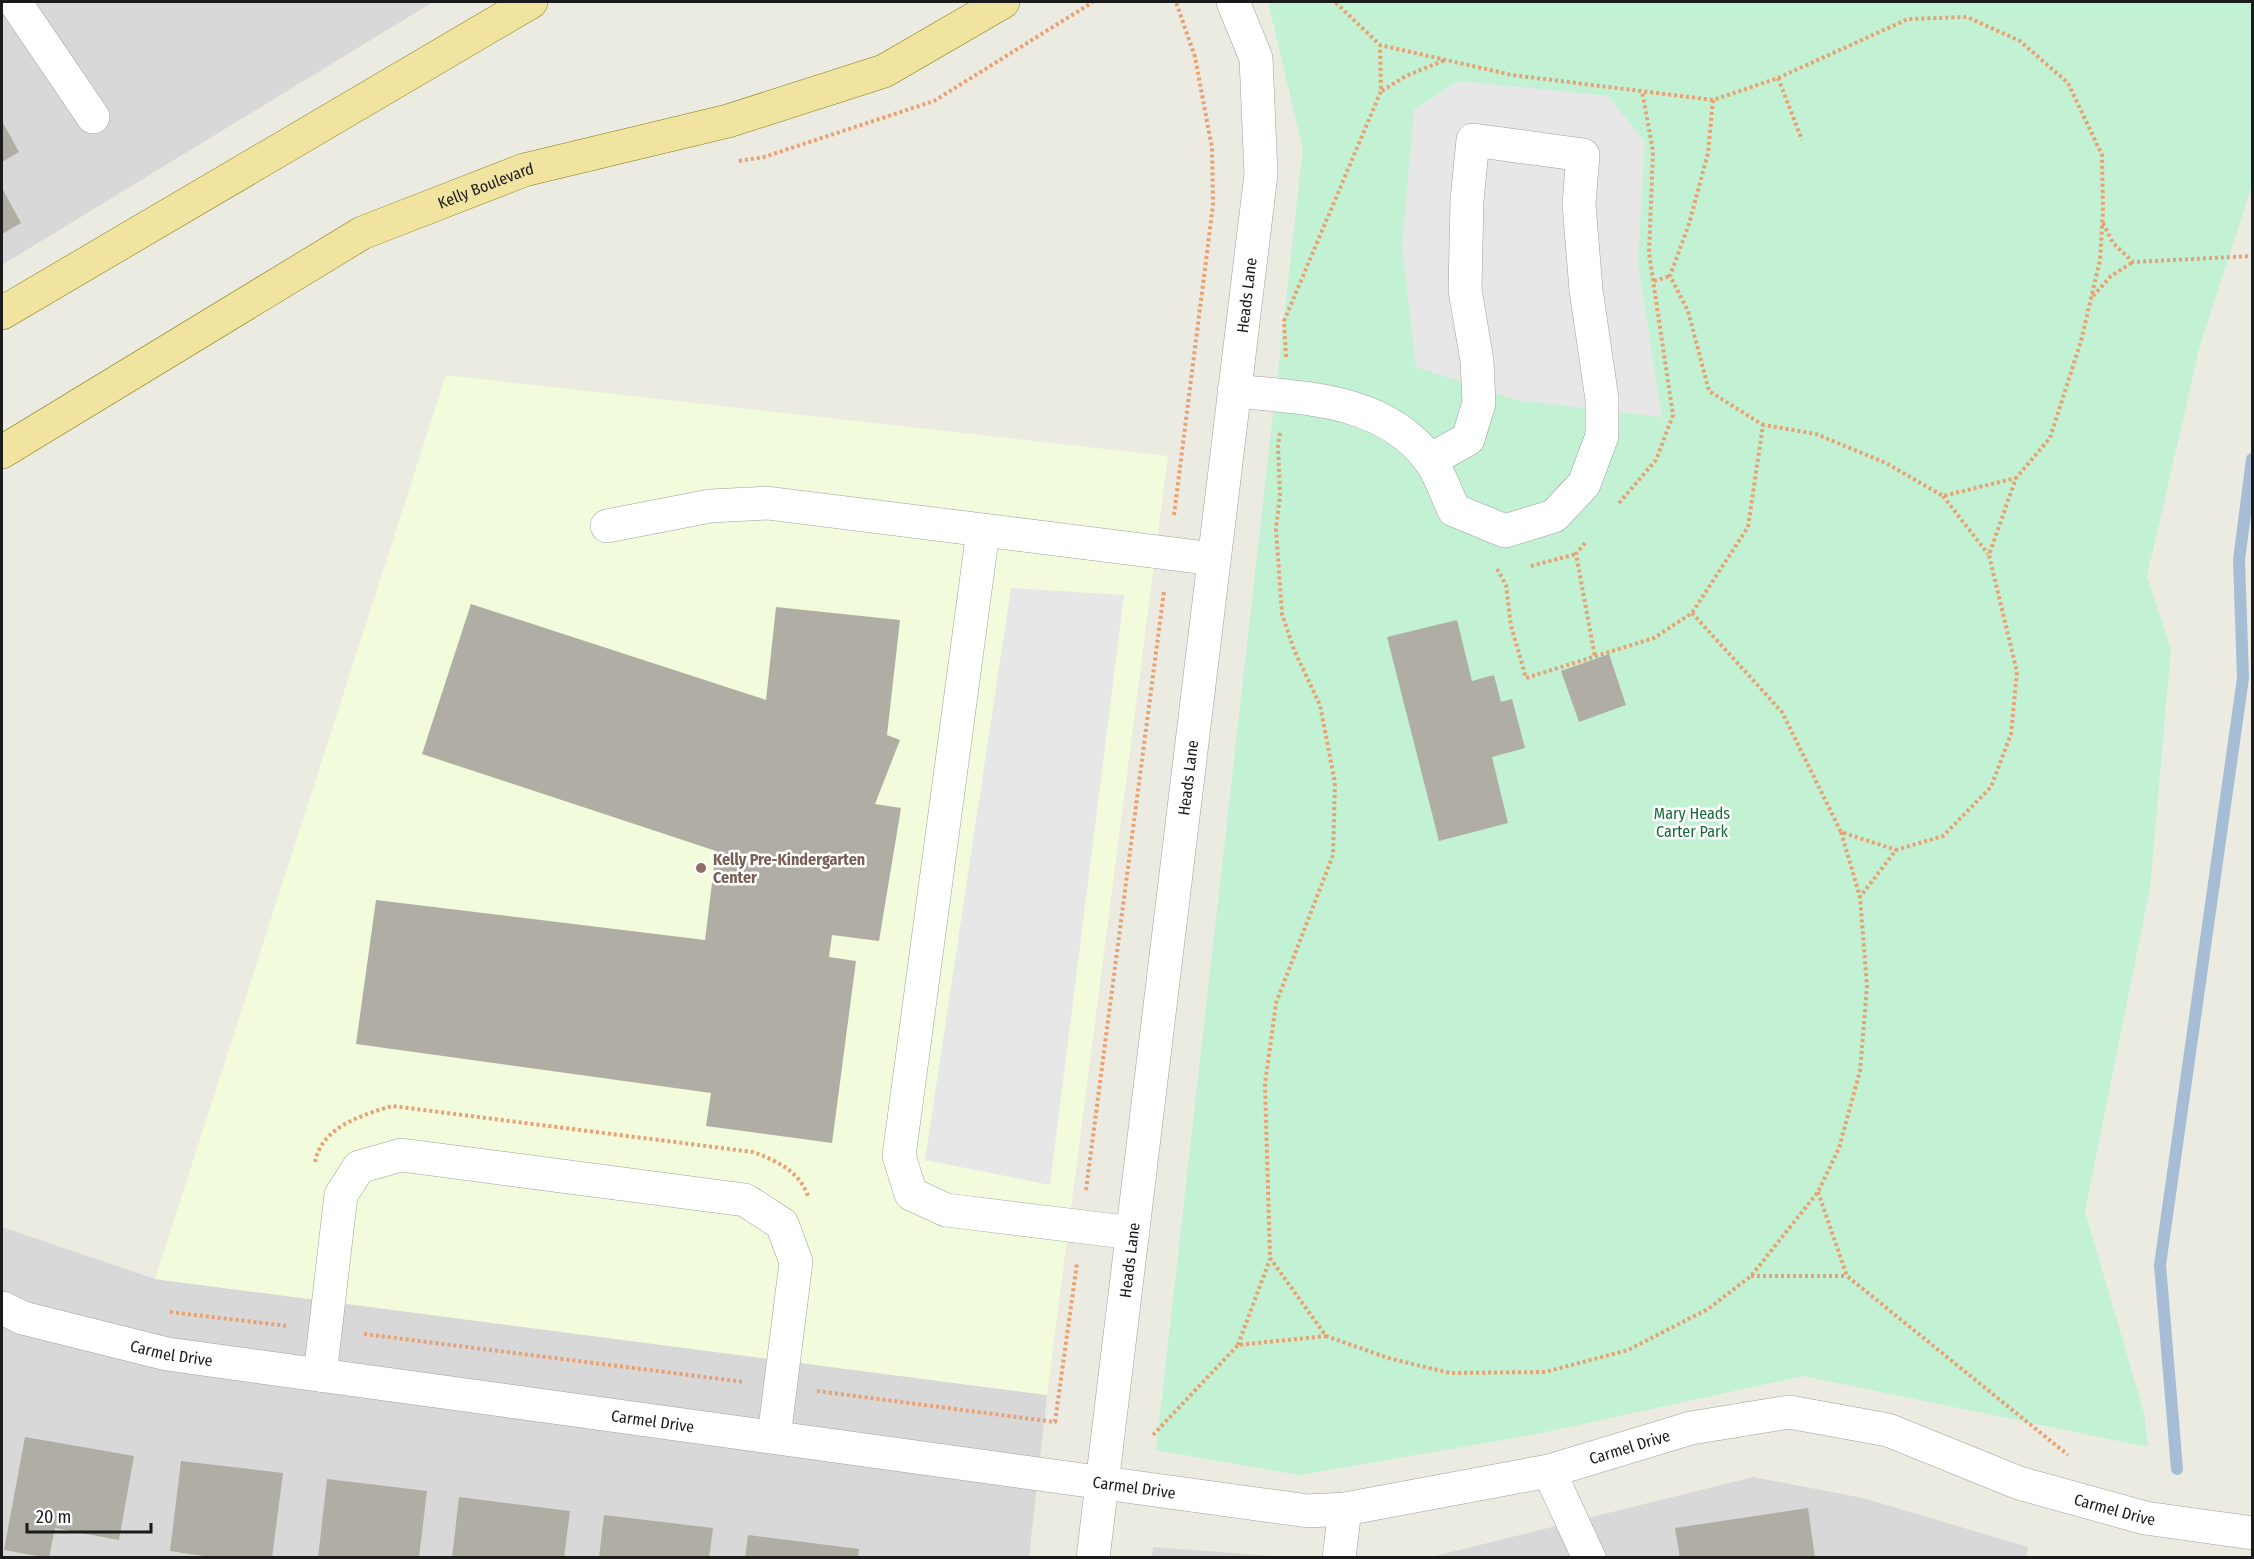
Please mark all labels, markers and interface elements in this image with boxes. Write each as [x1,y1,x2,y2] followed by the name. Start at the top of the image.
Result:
[435,159,536,213] street label: Kelly Boulevard
[1233,257,1261,334] street label: Heads Lane
[1174,739,1202,816] street label: Heads Lane
[1654,804,1730,841] park label: Mary Heads Carter Park
[713,850,865,887] place label: Kelly Pre-Kindergarten Center
[694,861,708,875] marker: Kelly Pre-Kindergarten Center
[1116,1221,1144,1299] street label: Heads Lane
[128,1336,214,1370] street label: Carmel Drive
[610,1406,695,1436] street label: Carmel Drive
[1587,1426,1672,1468] street label: Carmel Drive
[1091,1472,1177,1503] street label: Carmel Drive
[2072,1490,2157,1529] street label: Carmel Drive
[27,1496,152,1534] scale bar
[36,1506,71,1528] text: 20 m

